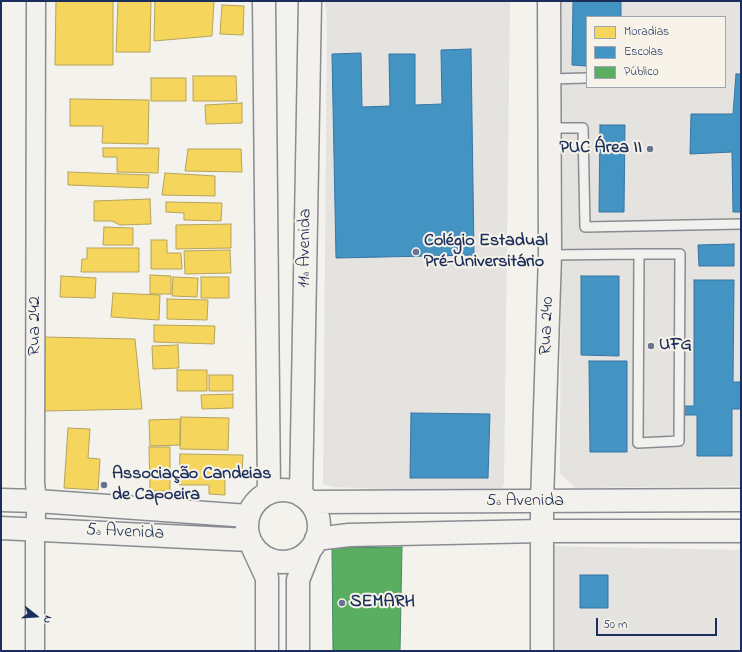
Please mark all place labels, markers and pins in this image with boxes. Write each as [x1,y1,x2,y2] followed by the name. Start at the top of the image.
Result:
[559,138,642,160] place label: PUC Área II
[645,144,655,154] marker: PUC Área II
[424,231,548,274] place label: Colégio Estadual Pré-Universitário
[411,247,421,257] marker: Colégio Estadual Pré-Universitário
[659,335,692,357] place label: UFG
[646,341,656,351] marker: UFG
[112,464,271,506] place label: Associação Candeias de Capoeira
[99,480,109,490] marker: Associação Candeias de Capoeira
[350,592,415,614] place label: SEMARH
[337,598,347,608] marker: SEMARH

